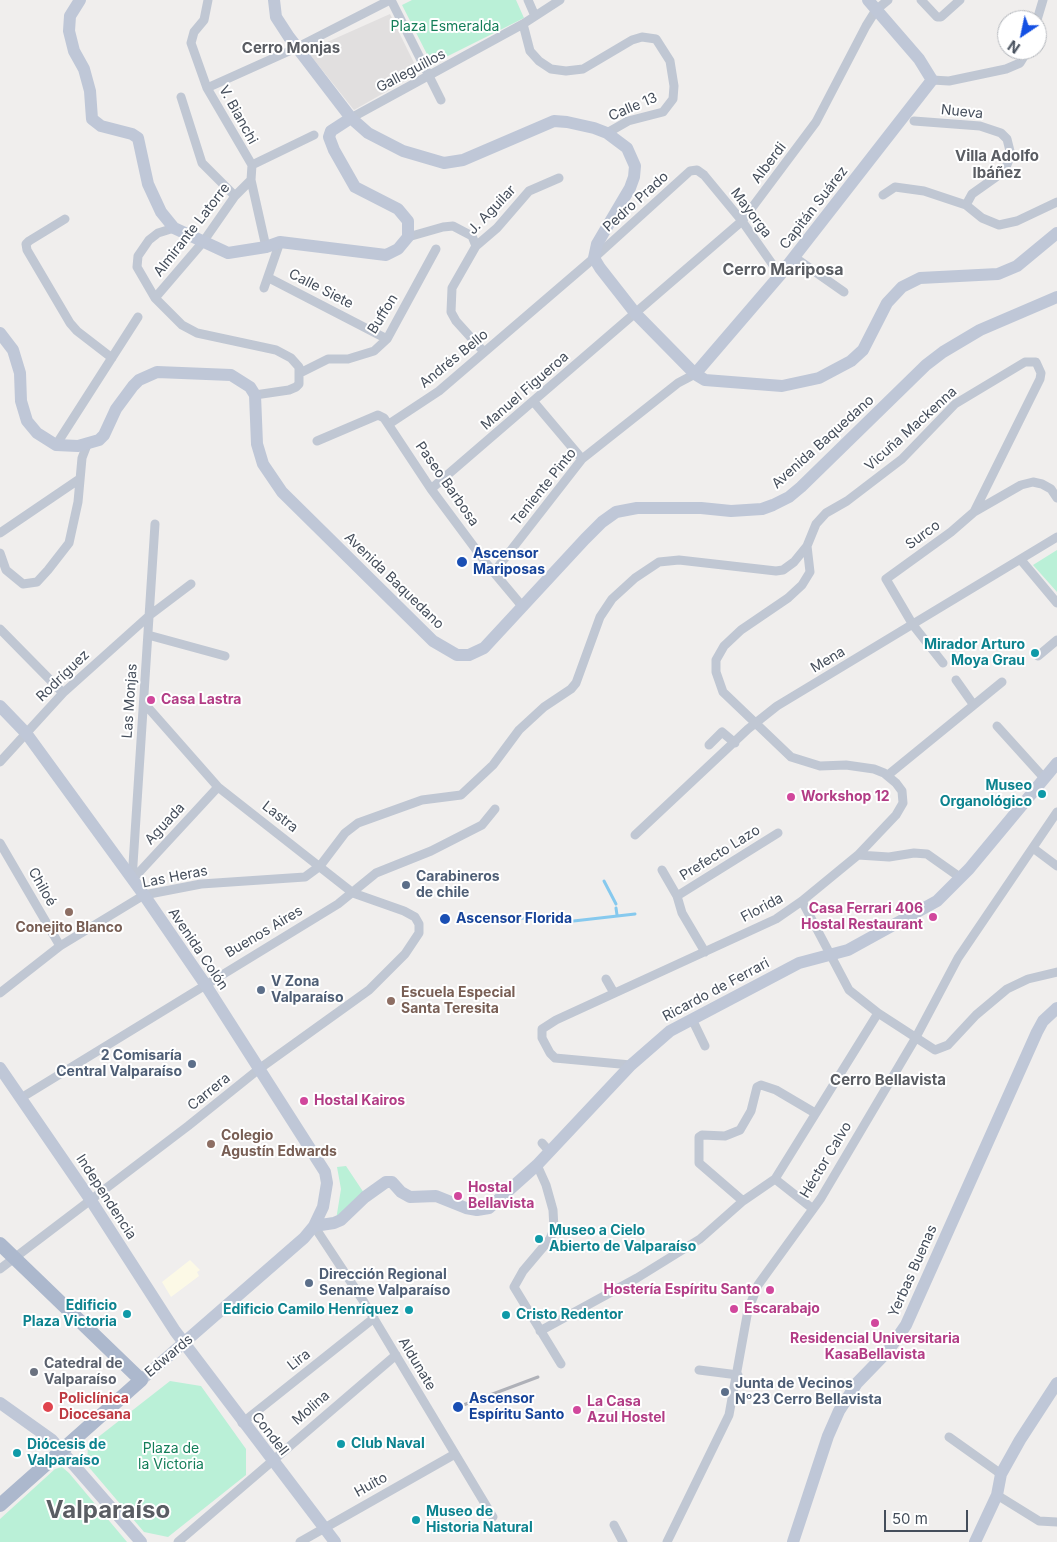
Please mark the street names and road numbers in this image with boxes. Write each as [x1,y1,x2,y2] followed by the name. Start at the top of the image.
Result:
[373,46,449,96] street label: Galleguillos
[215,83,261,147] street label: V. Bianchi
[606,89,660,125] street label: Calle 13
[940,101,984,123] street label: Nueva
[748,139,790,187] street label: Alberdi
[776,163,852,253] street label: Capitán Suárez
[600,168,672,236] street label: Pedro Prado
[150,180,234,280] street label: Almirante Latorre
[464,182,520,238] street label: J. Aguilar
[727,185,775,241] street label: Mayorga
[286,266,356,312] street label: Calle Siete
[364,291,402,337] street label: Buffon
[416,326,492,392] street label: Andrés Bello
[478,348,572,434] street label: Manuel Figueroa
[862,383,960,475] street label: Vicuña Mackenna
[768,392,878,492] street label: Avenida Baquedano
[412,438,482,530] street label: Paseo Barbosa
[508,445,580,529] street label: Teniente Pinto
[902,517,944,553] street label: Surco
[341,529,447,633] street label: Avenida Baquedano
[808,643,848,677] street label: Mena
[33,647,93,705] street label: Rodríguez
[119,663,141,739] street label: Las Monjas
[259,798,301,836] street label: Lastra
[142,800,188,848] street label: Aguada
[677,822,763,884] street label: Prefecto Lazo
[141,862,209,892] street label: Las Heras
[24,865,60,909] street label: Chiloé
[738,890,786,926] street label: Florida
[222,902,306,962] street label: Buenos Aires
[164,905,232,993] street label: Avenida Colón
[660,955,772,1025] street label: Ricardo de Ferrari
[184,1070,234,1114] street label: Carrera
[797,1119,855,1201] street label: Héctor Calvo
[72,1151,140,1243] street label: Independencia
[885,1222,941,1320] street label: Yerbas Buenas
[142,1331,196,1381] street label: Edwards
[395,1335,439,1393] street label: Aldunate
[284,1346,314,1374] street label: Lira
[289,1387,333,1429] street label: Molina
[248,1409,292,1459] street label: Condell
[352,1469,390,1501] street label: Huito

